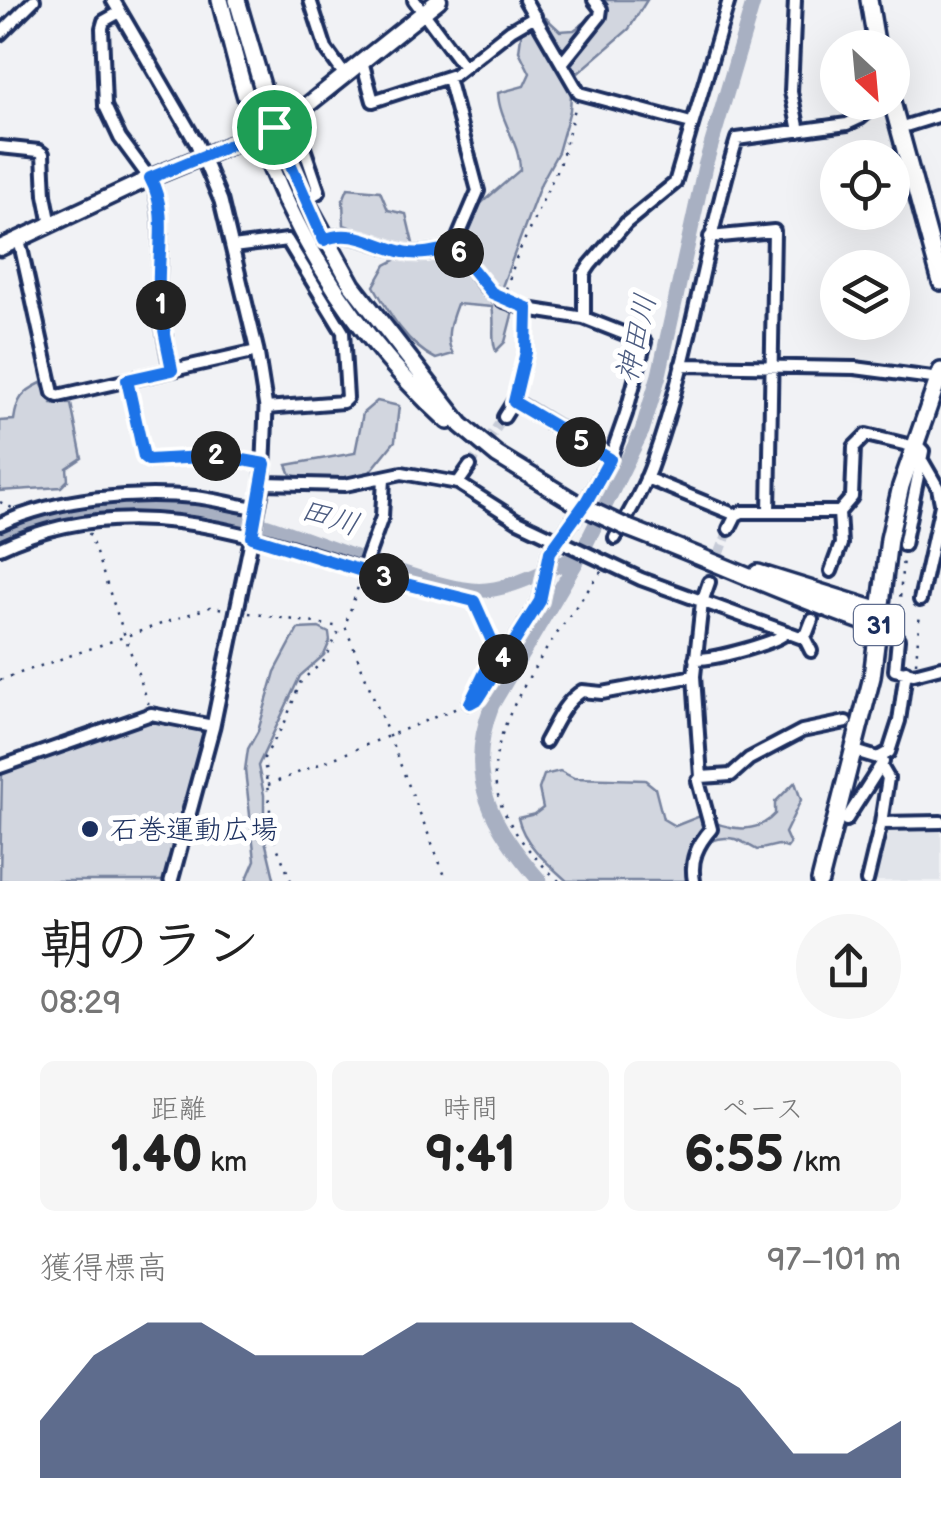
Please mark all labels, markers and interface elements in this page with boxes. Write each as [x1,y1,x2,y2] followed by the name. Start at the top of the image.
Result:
[820,30,910,120] north arrow
[820,30,910,340] map controls
[232,85,317,170] pin
[247,100,302,155] icon: arrive
[820,140,910,230] button: locate
[434,228,484,278] pin: 6
[451,236,467,269] text: 6
[820,250,910,340] button: layers
[136,280,186,330] pin: 1
[155,288,167,321] text: 1
[609,290,665,386] water label: 神田川
[556,417,606,467] pin: 5
[573,425,589,458] text: 5
[191,431,241,481] pin: 2
[208,439,224,472] text: 2
[296,492,364,544] water label: 田川
[359,553,409,603] pin: 3
[376,561,392,594] text: 3
[854,605,904,645] road number: 31
[478,634,528,684] pin: 4
[495,642,511,675] text: 4
[110,814,278,847] place label: 石巻運動広場
[79,818,101,840] marker: 石巻運動広場
[40,913,260,980] text: 朝のラン
[796,914,901,1019] button: share
[40,984,121,1023] text: 08:29
[150,1093,207,1126] text: 距離
[442,1093,499,1126] text: 時間
[721,1093,804,1126] text: ペース
[110,1126,203,1186] text: 1.40
[425,1126,516,1186] text: 9:41
[684,1126,784,1186] text: 6:55
[203,1146,247,1179] text: km
[784,1146,841,1179] text: /km
[767,1241,901,1280] text: 97–101 m
[40,1249,168,1288] text: 獲得標高

